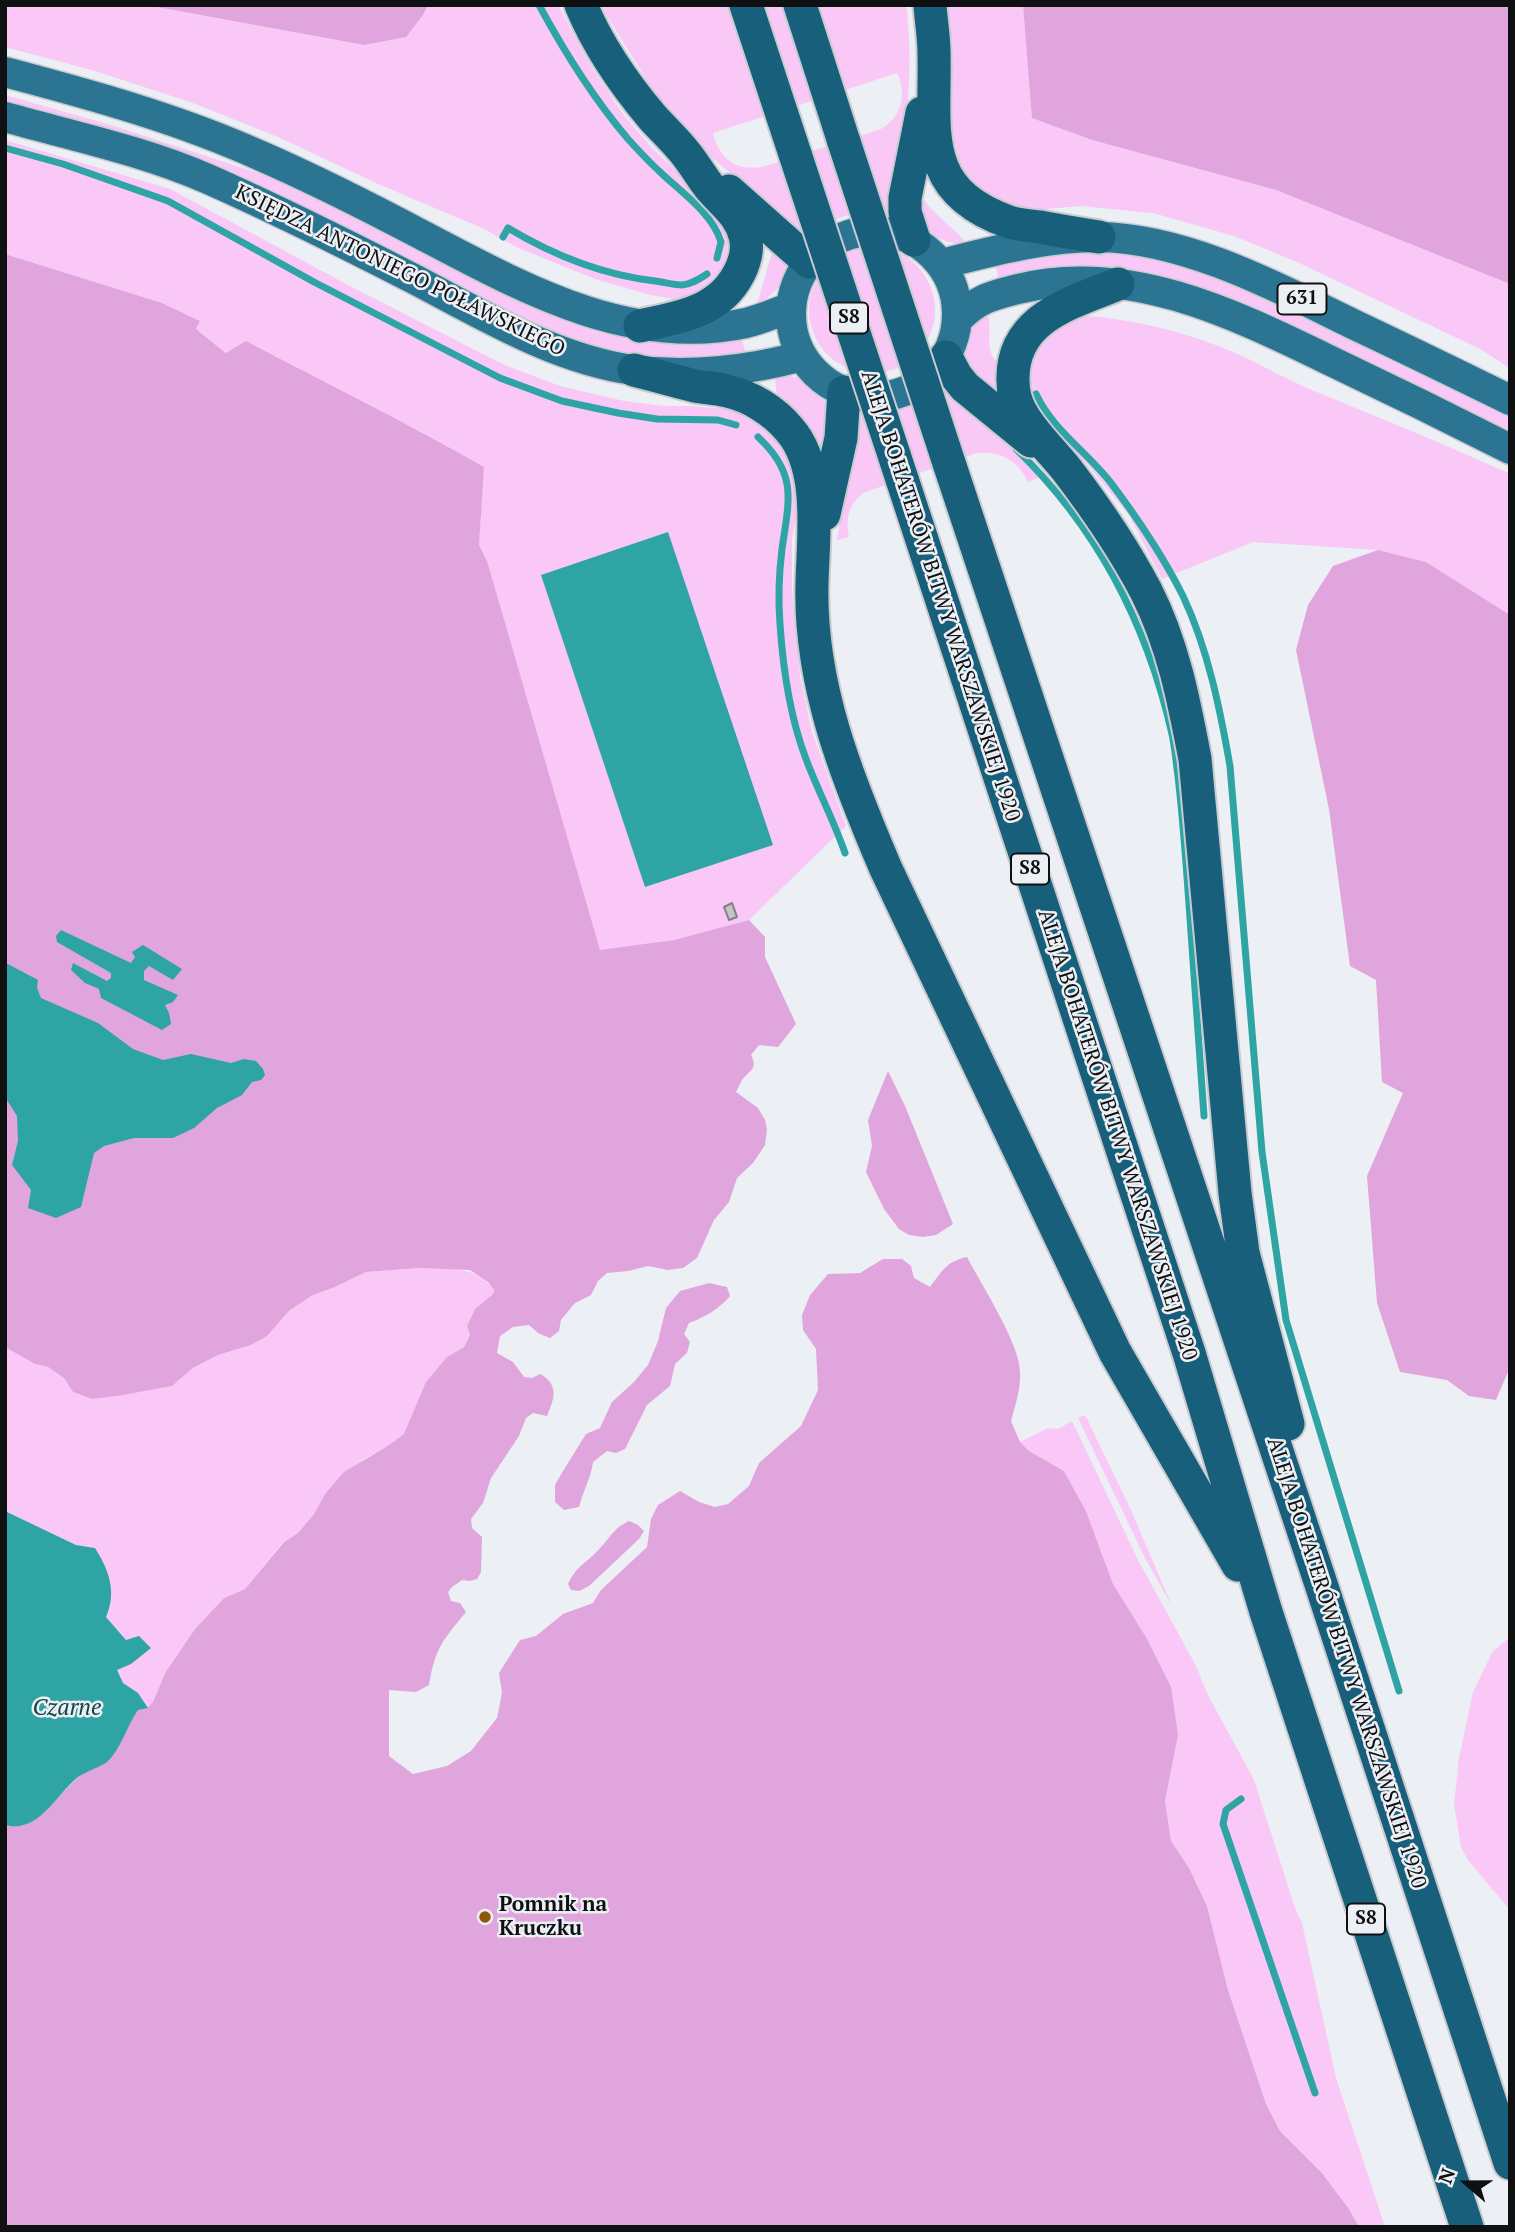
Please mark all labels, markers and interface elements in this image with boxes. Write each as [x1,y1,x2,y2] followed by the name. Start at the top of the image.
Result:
[231,180,569,362] street label: KSIĘDZA ANTONIEGO POŁAWSKIEGO
[1278,284,1326,314] road number: 631
[830,302,868,334] road number: S8
[855,367,1025,825] street label: ALEJA BOHATERÓW BITWY WARSZAWSKIEJ 1920
[1011,854,1049,884] road number: S8
[1032,906,1202,1364] street label: ALEJA BOHATERÓW BITWY WARSZAWSKIEJ 1920
[1261,1434,1431,1892] street label: ALEJA BOHATERÓW BITWY WARSZAWSKIEJ 1920
[33,1694,101,1722] water label: Czarne
[499,1892,607,1942] place label: Pomnik na Kruczku
[1347,1904,1385,1935] road number: S8
[477,1909,493,1925] marker: Pomnik na Kruczku
[1431,2148,1501,2218] north arrow
[1432,2165,1460,2187] text: N

